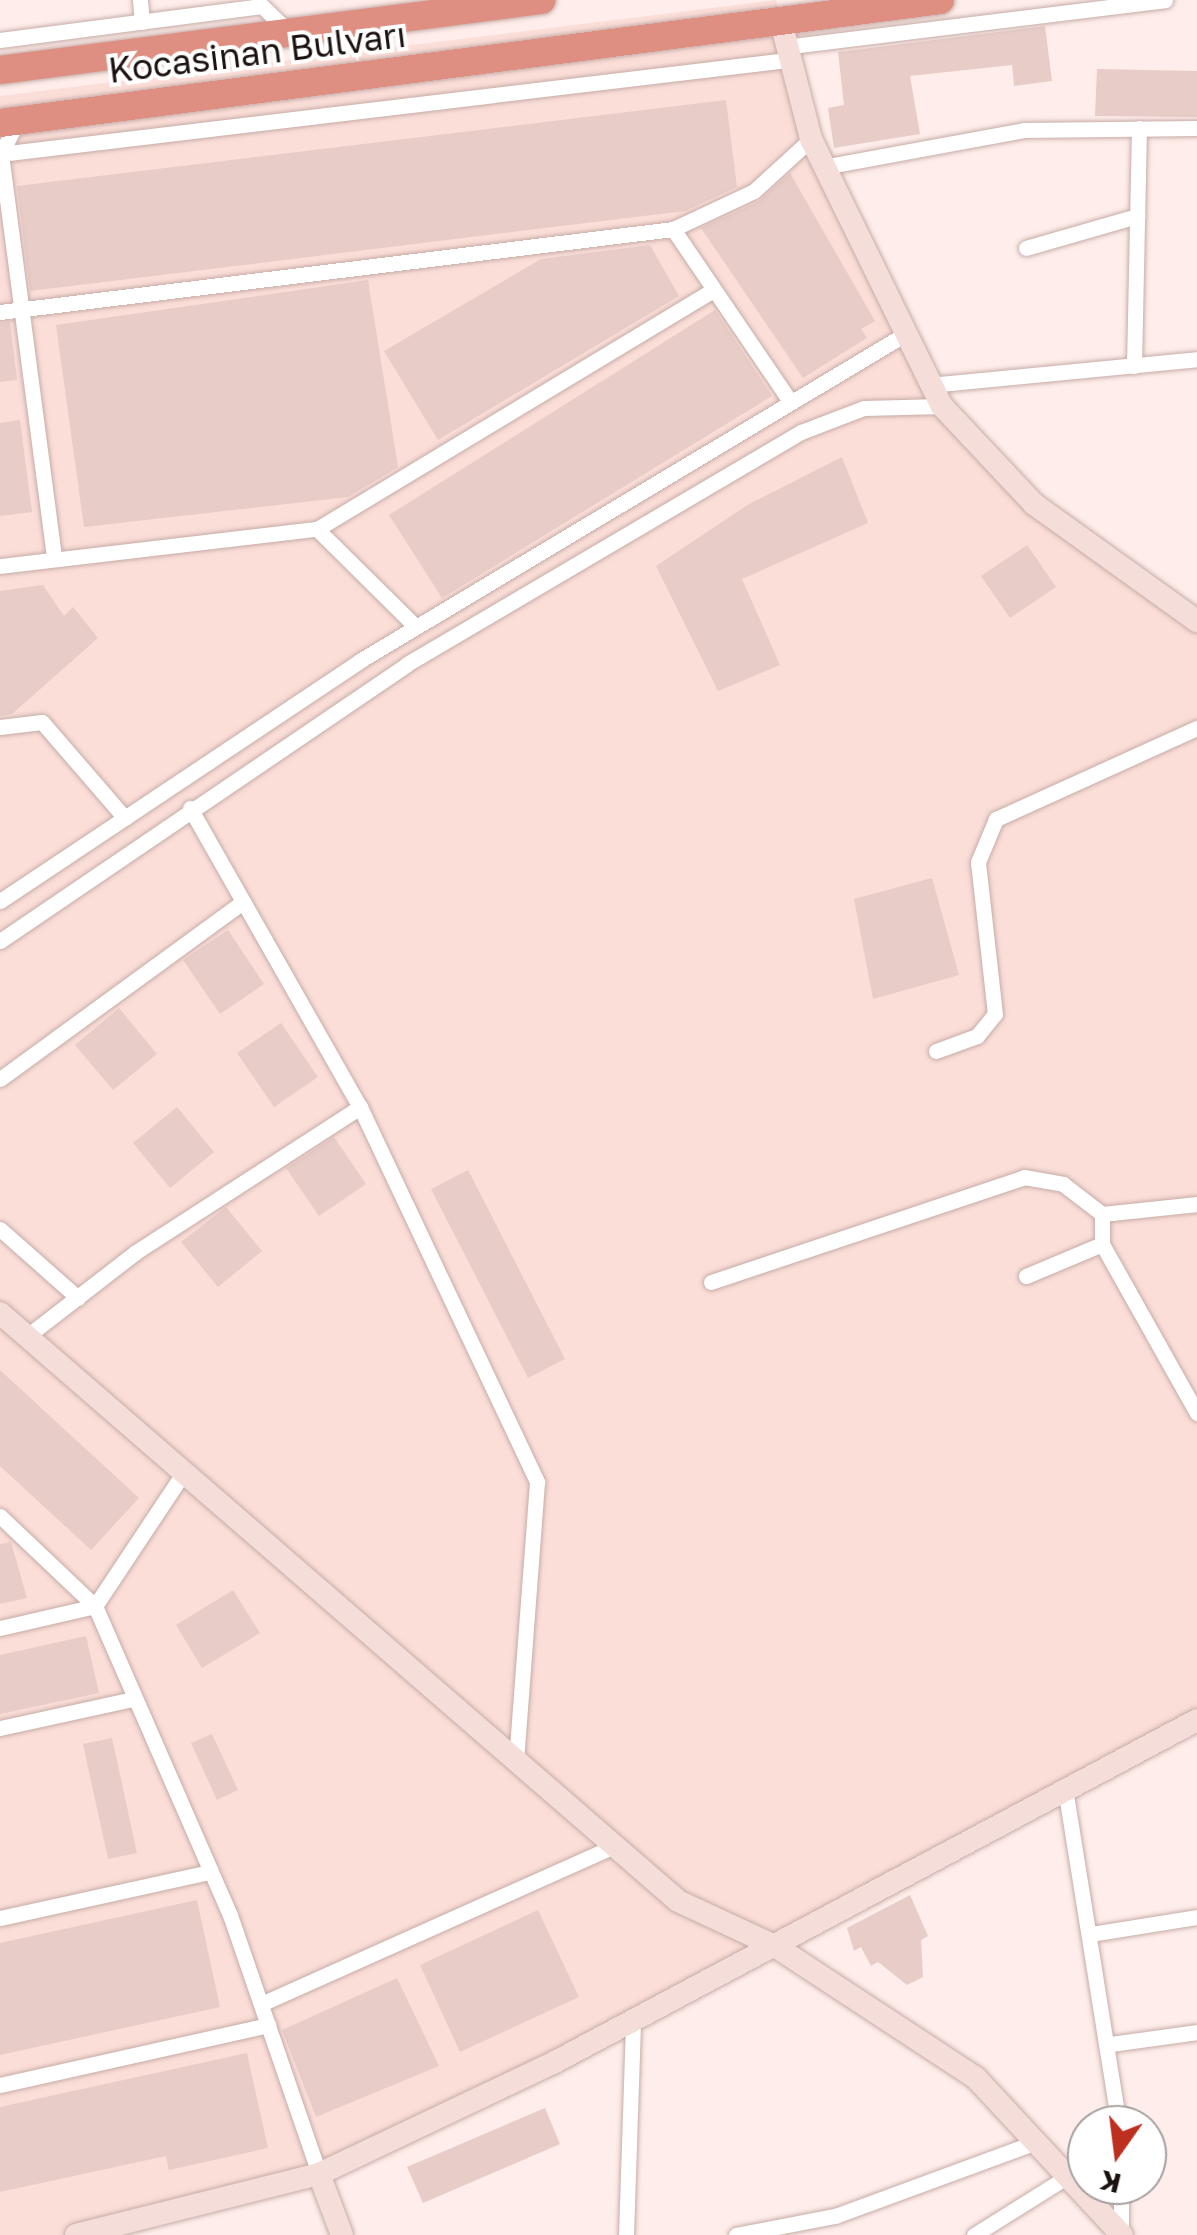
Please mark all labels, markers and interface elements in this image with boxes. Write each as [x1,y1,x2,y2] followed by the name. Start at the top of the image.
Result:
[106,13,408,91] street label: Kocasinan Bulvarı
[1067,2105,1167,2205] north arrow
[1096,2164,1124,2201] text: K

